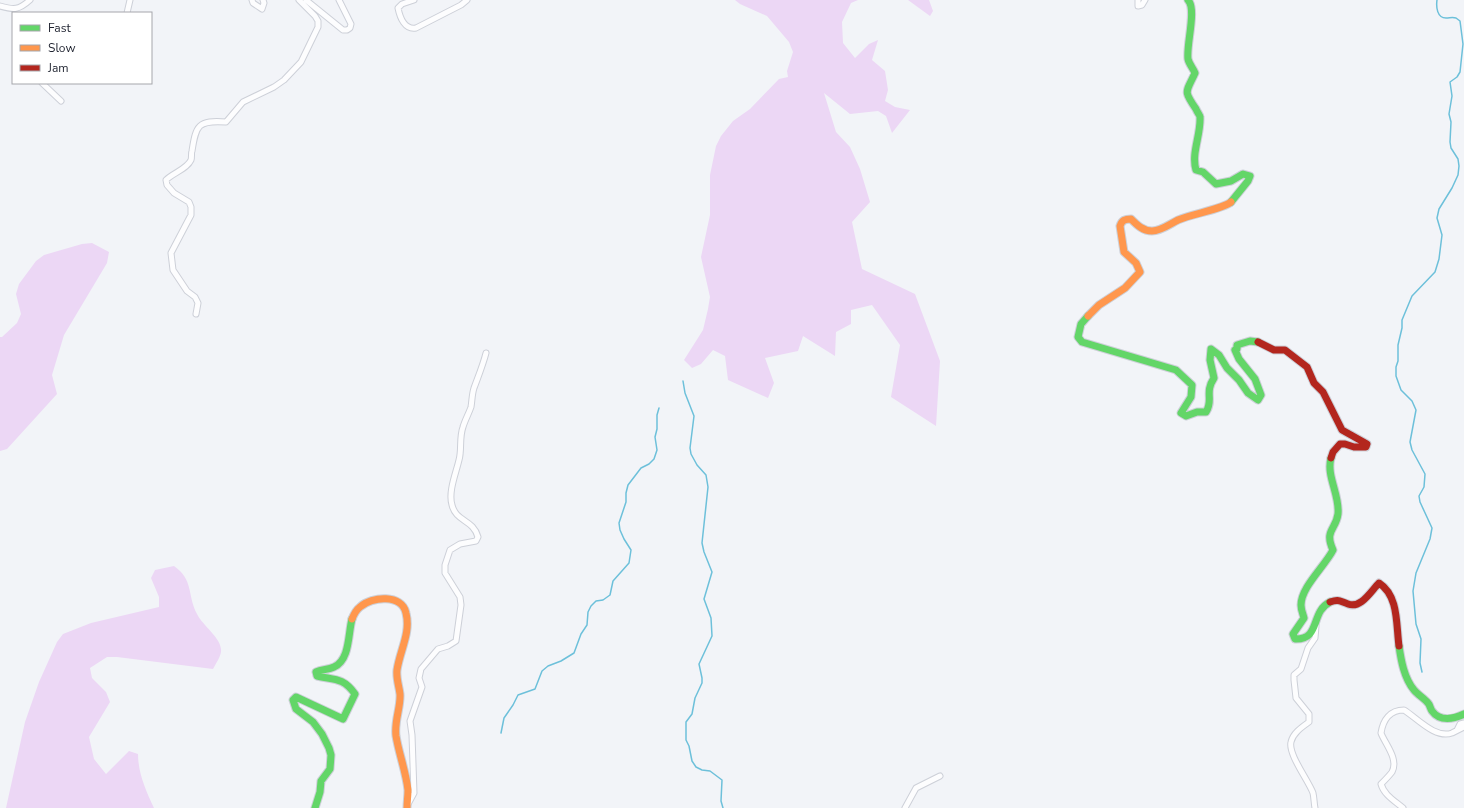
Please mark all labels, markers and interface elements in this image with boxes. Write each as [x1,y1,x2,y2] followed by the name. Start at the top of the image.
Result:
[12,12,152,84] legend
[48,20,71,36] text: Fast
[48,40,76,56] text: Slow
[47,60,69,76] text: Jam

